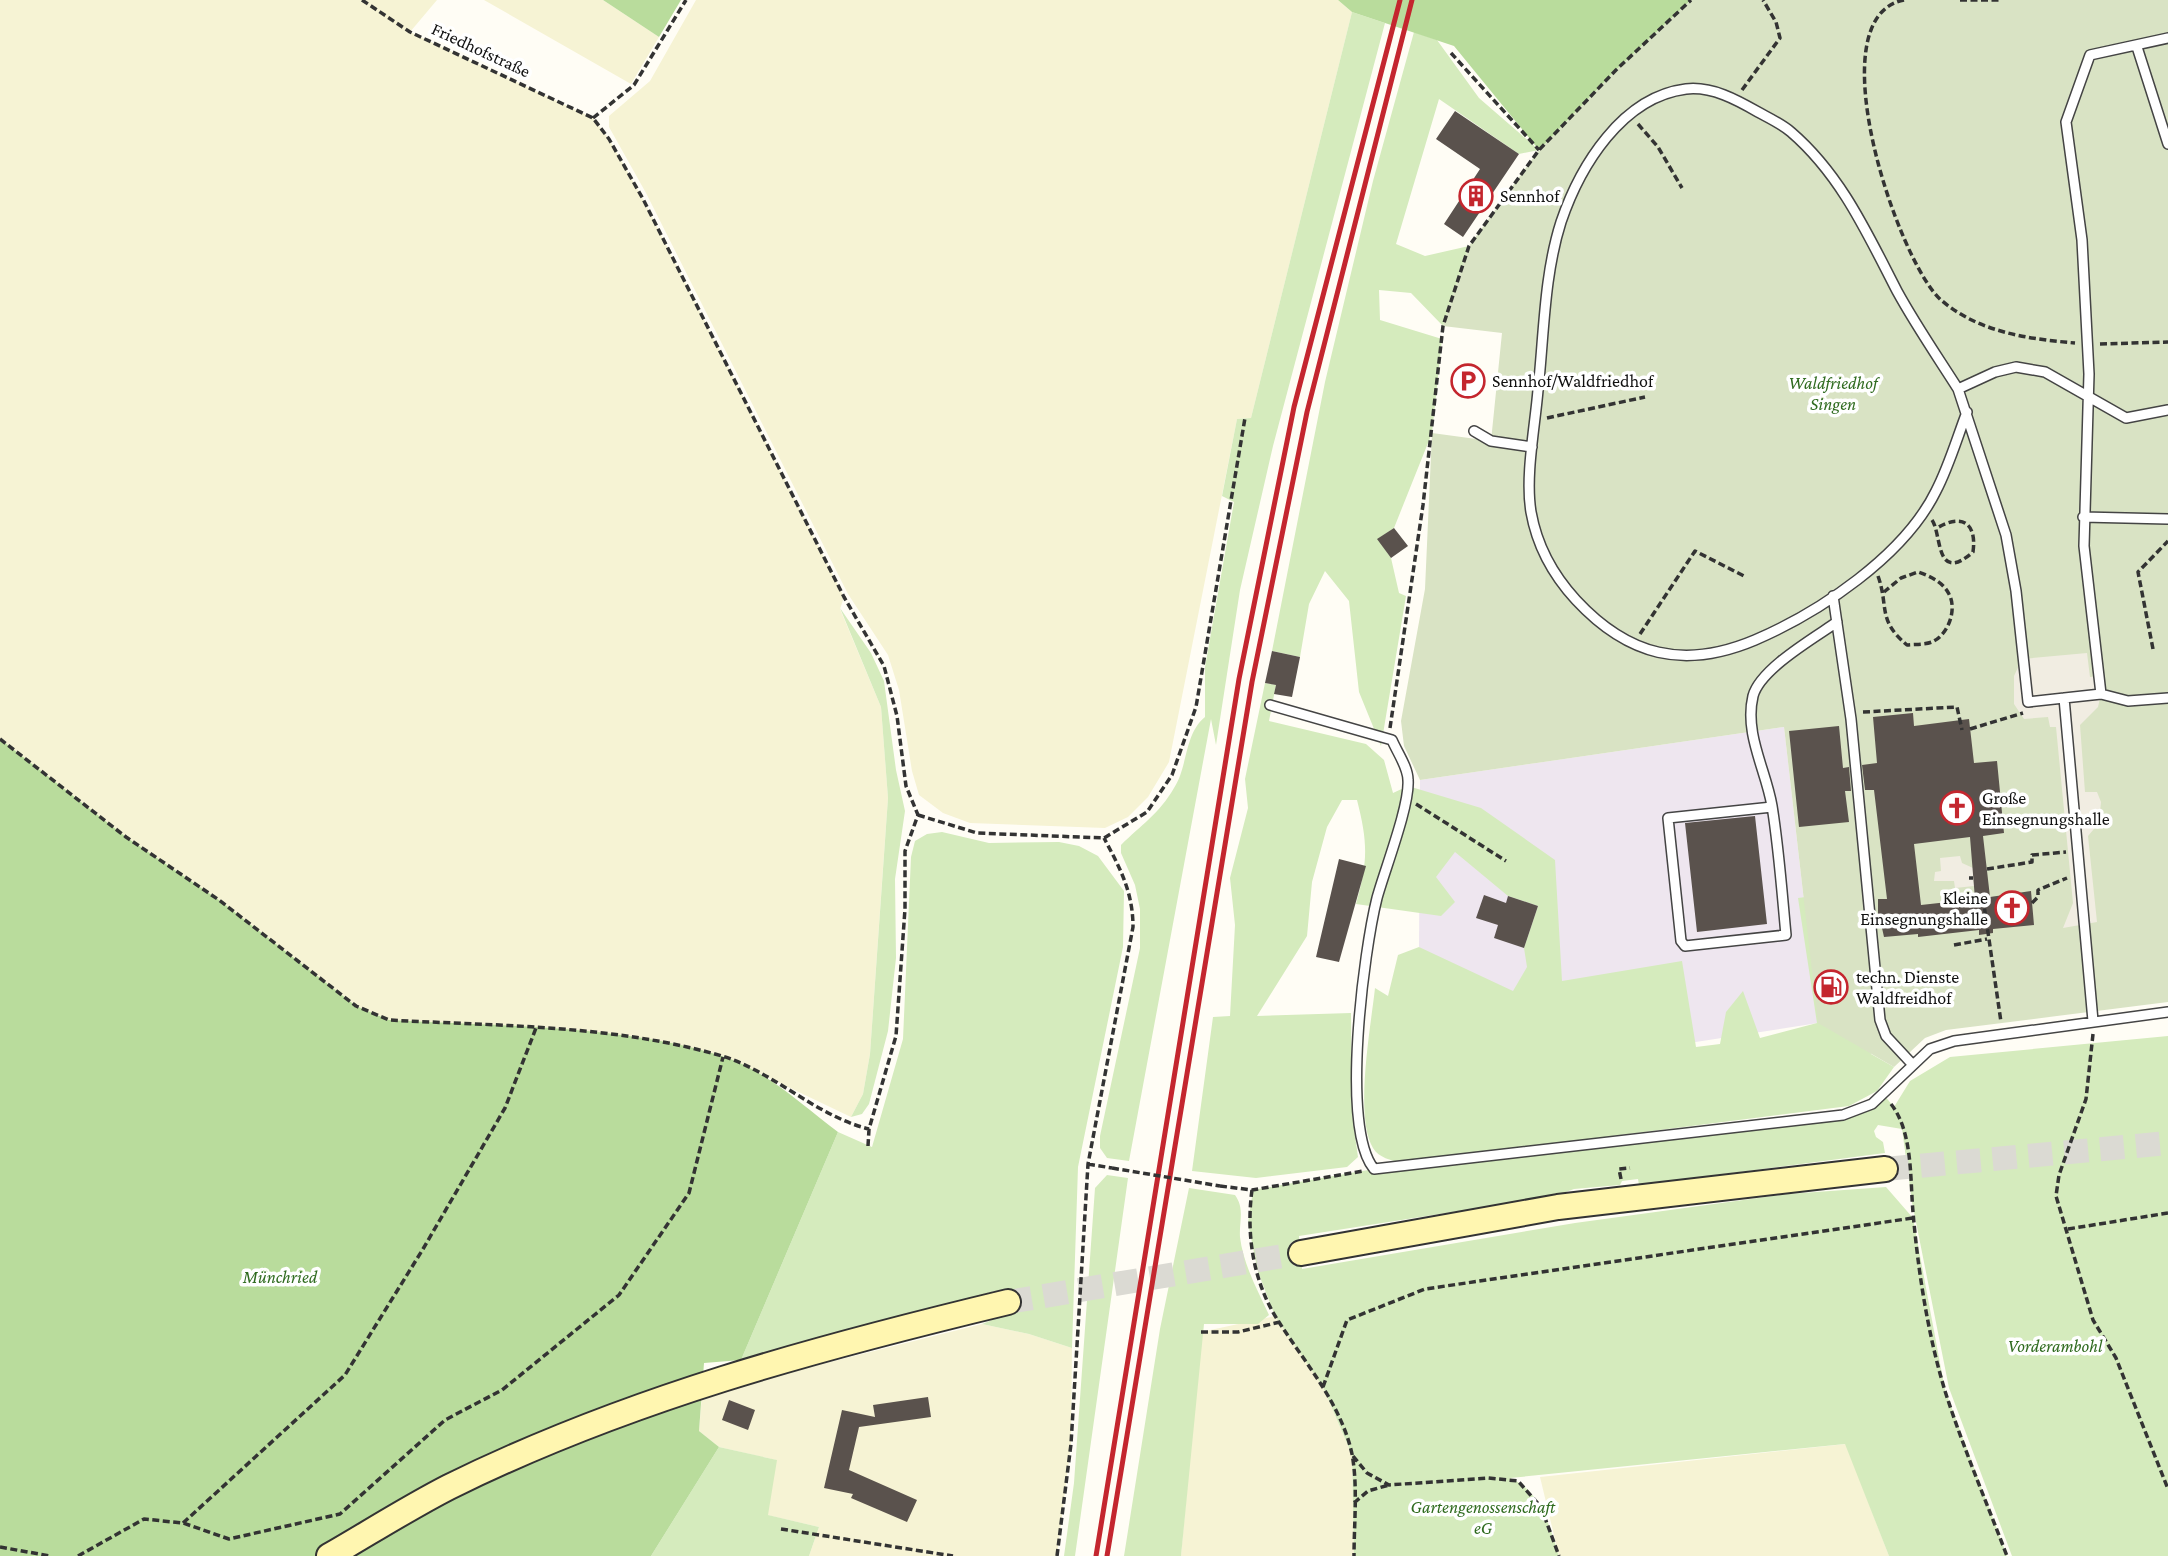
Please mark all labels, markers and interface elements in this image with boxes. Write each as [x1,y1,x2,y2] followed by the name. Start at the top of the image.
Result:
[429,18,534,82] street label: Friedhofstraße
[1457,177,1495,215] building icon: Sennhof
[1500,186,1561,206] place label: Sennhof
[1449,362,1487,400] parking icon: Sennhof/Waldfriedhof
[1492,371,1655,391] place label: Sennhof/Waldfriedhof
[1788,373,1880,414] park label: Waldfriedhof Singen
[1982,788,2110,829] place label: Große Einsegnungshalle
[1938,789,1976,827] church icon: Große Einsegnungshalle
[1860,888,1988,929] place label: Kleine Einsegnungshalle
[1993,889,2031,927] church icon: Kleine Einsegnungshalle
[1856,967,1959,1008] place label: techn. Dienste Waldfreidhof
[1812,968,1850,1006] fuel station icon: techn. Dienste Waldfreidhof
[242,1267,318,1287] park label: Münchried
[2008,1336,2103,1356] park label: Vorderambohl
[1411,1497,1556,1538] park label: Gartengenossenschaft eG

